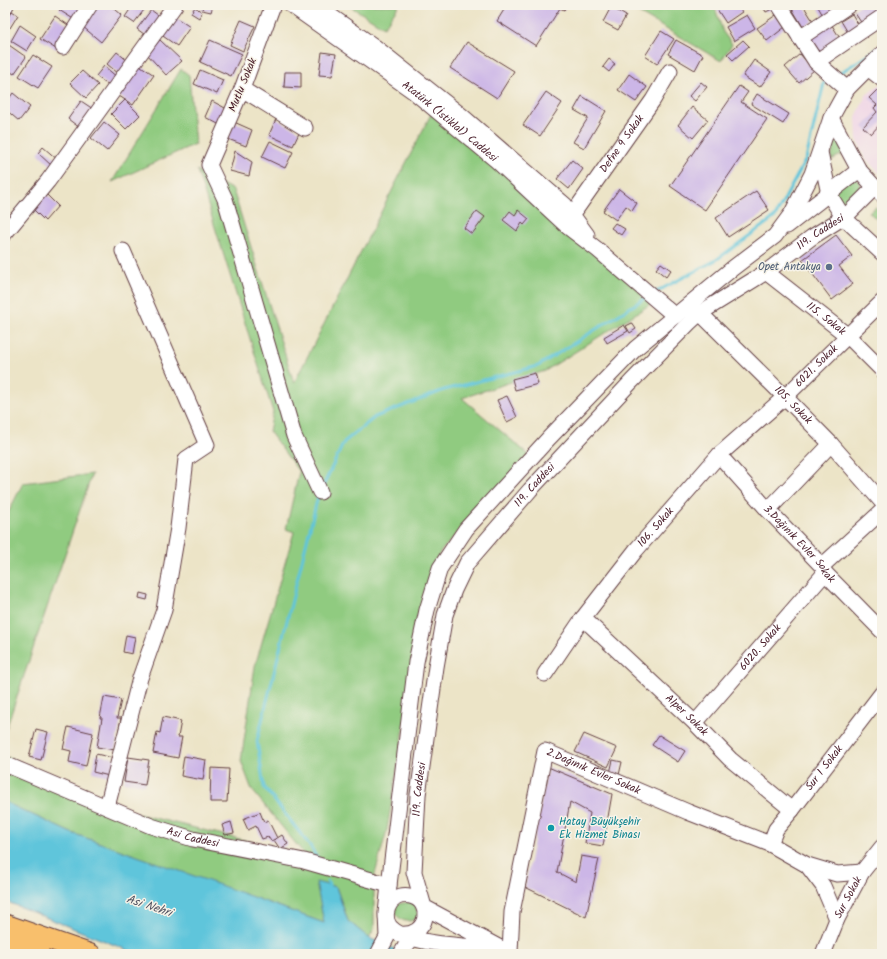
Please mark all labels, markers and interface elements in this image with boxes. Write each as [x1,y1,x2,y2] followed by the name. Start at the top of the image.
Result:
[224,54,262,115] street label: Mutlu Sokak
[398,77,502,167] street label: Atatürk (İstiklal) Caddesi
[595,110,649,177] street label: Defne 9 Sokak
[793,210,848,255] street label: 119. Caddesi
[758,258,821,276] place label: Opet Antakya
[824,262,834,272] marker: Opet Antakya
[802,297,850,341] street label: 115. Sokak
[791,340,843,392] street label: 6021. Sokak
[770,382,817,429] street label: 105. Sokak
[510,459,560,511] street label: 119. Caddesi
[759,501,840,588] street label: 3.Dağınık Evler Sokak
[633,503,679,551] street label: 106. Sokak
[735,619,786,675] street label: 6020. Sokak
[661,690,713,741] street label: Alper Sokak
[801,741,848,795] street label: Sur 1 Sokak
[543,744,644,800] street label: 2.Dağınık Evler Sokak
[408,761,432,817] street label: 119. Caddesi
[559,813,642,844] place label: Hatay Büyükşehir Ek Hizmet Binası
[164,822,221,853] street label: Asi Caddesi
[546,823,556,833] marker: Hatay Büyükşehir Ek Hizmet Binası
[830,872,867,922] street label: Sur Sokak
[124,890,177,923] water label: Asi Nehri

